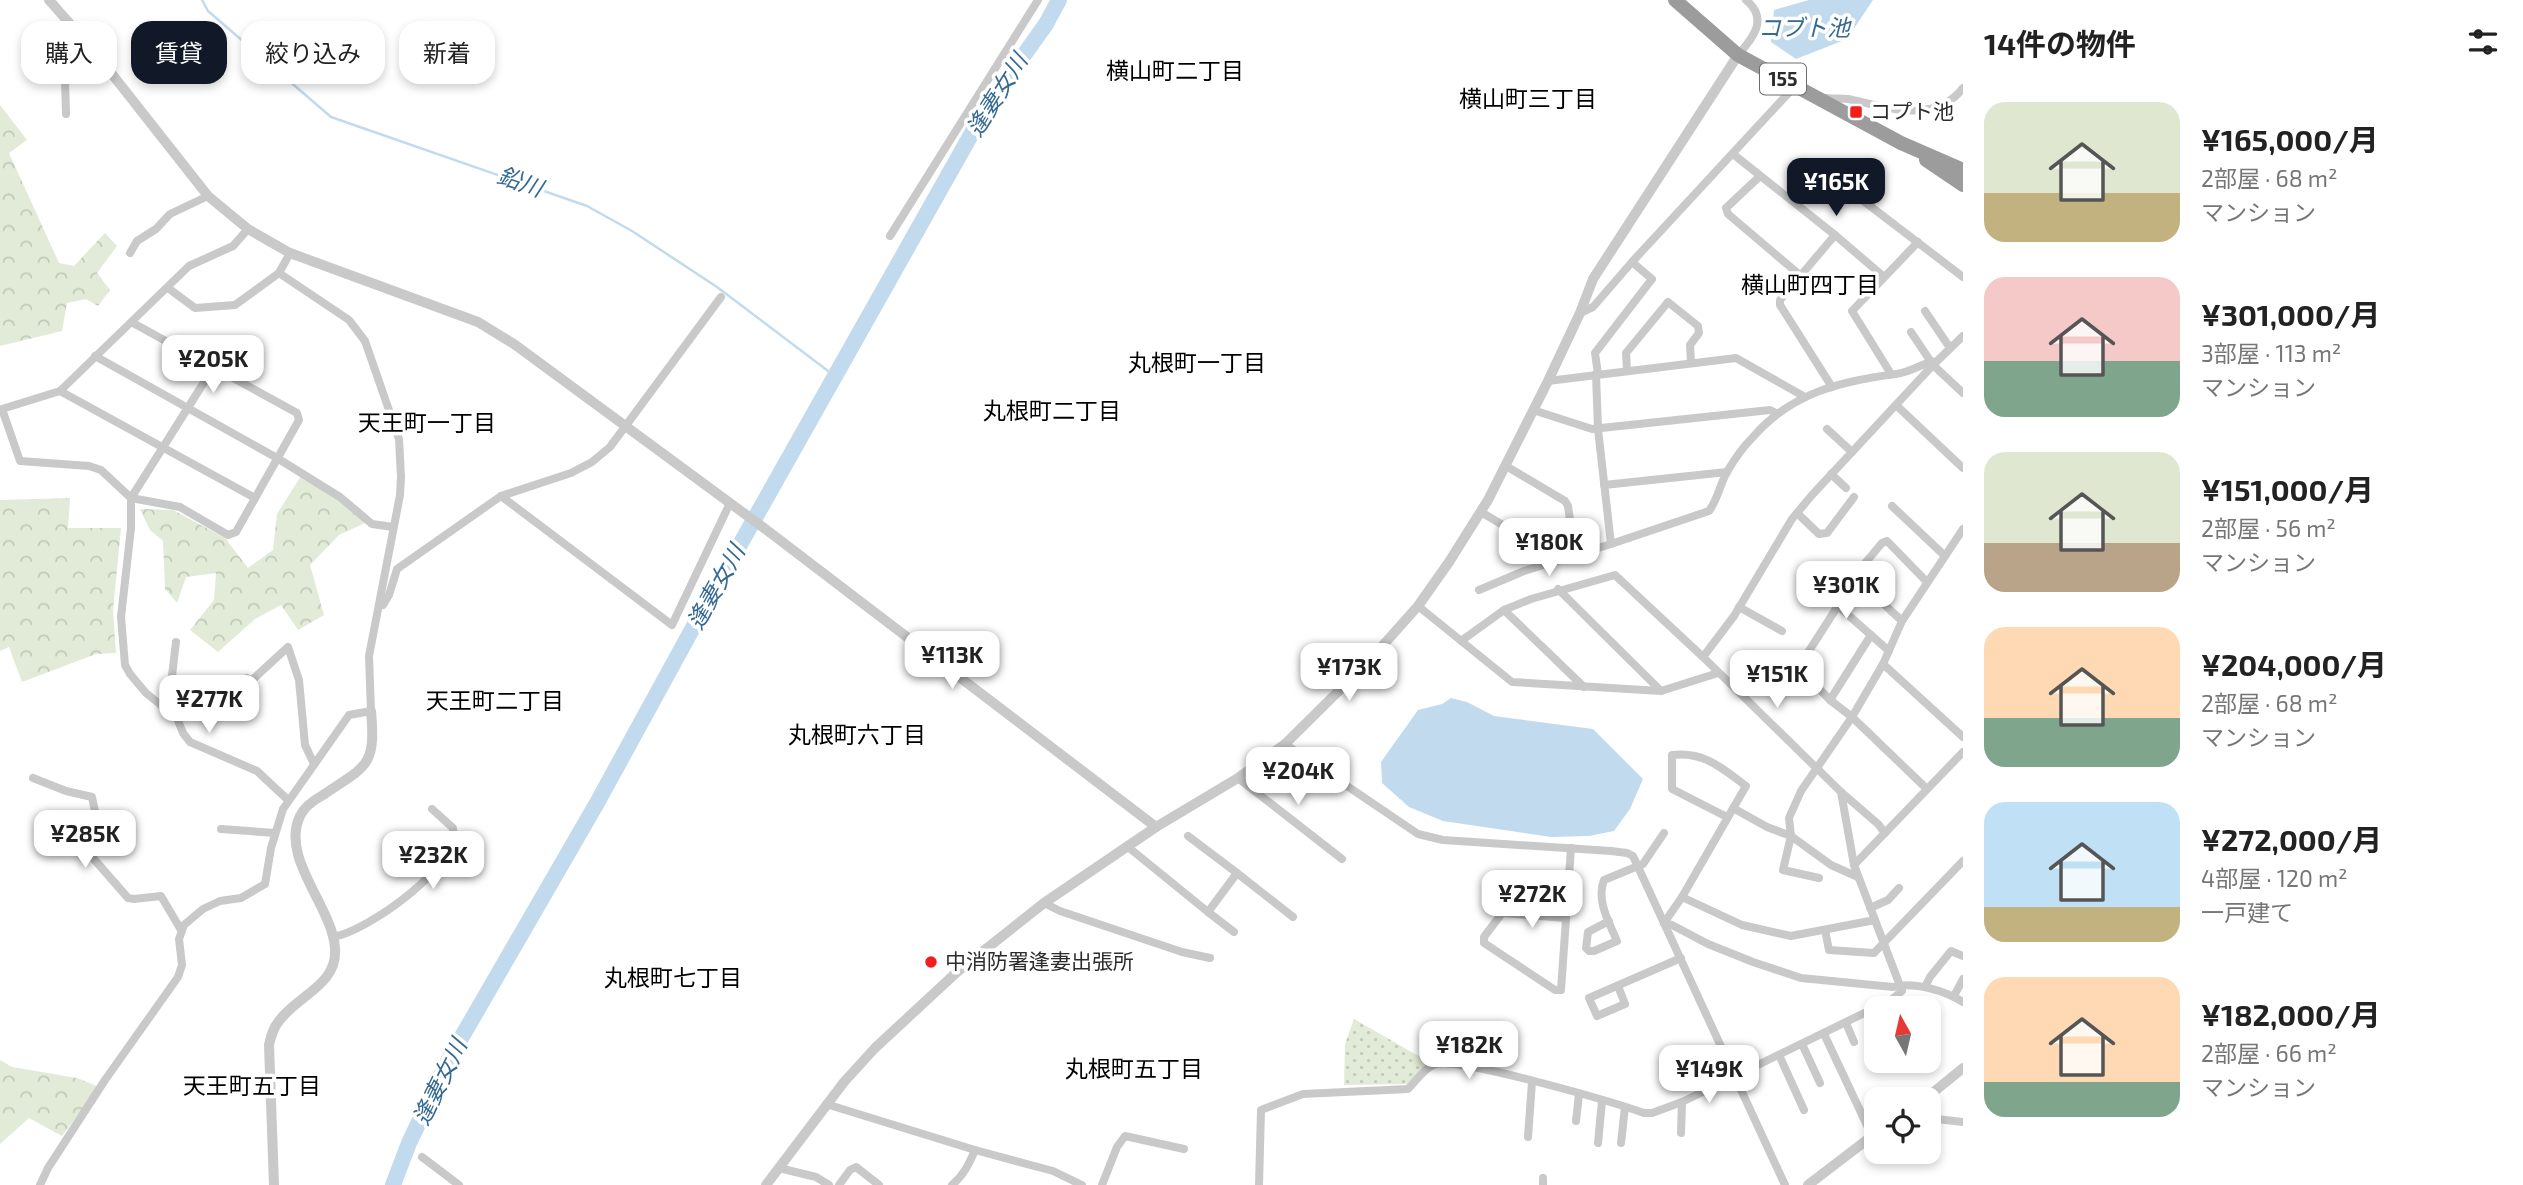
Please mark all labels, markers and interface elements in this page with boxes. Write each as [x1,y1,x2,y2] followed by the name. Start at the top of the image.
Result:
[1758,13,1852,41] water label: コブト池
[21,21,117,84] chip: 購入
[131,21,227,84] chip: 賃貸
[241,21,385,84] chip: 絞り込み
[399,21,495,84] chip: 新着
[2464,23,2502,61] icon: filters
[1984,25,2136,61] text: 14件の物件
[960,45,1034,141] water label: 逢妻女川
[1106,56,1244,84] district label: 横山町二丁目
[1760,64,1806,94] road number: 155
[1459,84,1597,112] district label: 横山町三丁目
[1870,98,1954,123] place label: コプト池
[1848,104,1864,120] marker: コプト池
[2201,121,2379,157] text: ¥165,000/月
[2040,130,2124,214] icon: home
[1787,158,1885,218] pin: ¥165K
[494,160,549,203] water label: 鉛川
[2201,164,2338,192] text: 2部屋 · 68 m²
[1803,167,1869,195] text: ¥165K
[2201,198,2316,226] text: マンション
[1741,270,1879,298] district label: 横山町四丁目
[2201,296,2380,332] text: ¥301,000/月
[2040,305,2124,389] icon: home
[164,336,262,395] pin: ¥205K
[2201,339,2341,367] text: 3部屋 · 113 m²
[178,344,248,372] text: ¥205K
[1128,348,1266,376] district label: 丸根町一丁目
[2201,373,2316,401] text: マンション
[983,396,1121,424] district label: 丸根町二丁目
[358,408,496,436] district label: 天王町一丁目
[2201,471,2374,507] text: ¥151,000/月
[2040,480,2124,564] icon: home
[2201,514,2336,542] text: 2部屋 · 56 m²
[1500,518,1598,578] pin: ¥180K
[1515,527,1583,555] text: ¥180K
[681,537,751,634] water label: 逢妻女川
[2201,548,2316,576] text: マンション
[1797,562,1895,621] pin: ¥301K
[1812,570,1880,598] text: ¥301K
[903,632,1001,691] pin: ¥113K
[921,640,983,668] text: ¥113K
[1300,644,1398,703] pin: ¥173K
[2201,646,2387,682] text: ¥204,000/月
[1728,650,1826,710] pin: ¥151K
[1317,652,1381,680] text: ¥173K
[2040,655,2124,739] icon: home
[1746,659,1808,687] text: ¥151K
[160,676,258,735] pin: ¥277K
[175,684,243,712] text: ¥277K
[426,686,564,714] district label: 天王町二丁目
[2201,689,2338,717] text: 2部屋 · 68 m²
[788,720,926,748] district label: 丸根町六丁目
[2201,723,2316,751] text: マンション
[1249,748,1347,807] pin: ¥204K
[1262,756,1334,784] text: ¥204K
[36,810,134,870] pin: ¥285K
[50,819,120,847] text: ¥285K
[2201,821,2382,857] text: ¥272,000/月
[2040,830,2124,914] icon: home
[384,832,482,891] pin: ¥232K
[398,840,468,868] text: ¥232K
[2201,864,2348,892] text: 4部屋 · 120 m²
[1483,870,1581,930] pin: ¥272K
[1498,879,1566,907] text: ¥272K
[2201,898,2293,926] text: 一戸建て
[945,948,1134,973] place label: 中消防署逢妻出張所
[923,954,939,970] marker: 中消防署逢妻出張所
[604,963,742,991] district label: 丸根町七丁目
[1864,996,1941,1073] north arrow
[1864,996,1941,1164] map controls
[2201,996,2381,1032] text: ¥182,000/月
[2040,1005,2124,1089] icon: home
[1420,1021,1518,1081] pin: ¥182K
[1435,1030,1503,1058] text: ¥182K
[406,1031,473,1129] water label: 逢妻女川
[2201,1039,2337,1067] text: 2部屋 · 66 m²
[1660,1046,1758,1105] pin: ¥149K
[1065,1054,1203,1082] district label: 丸根町五丁目
[1675,1054,1743,1082] text: ¥149K
[183,1071,321,1099] district label: 天王町五丁目
[2201,1073,2316,1101] text: マンション
[1864,1087,1941,1164] button: locate

